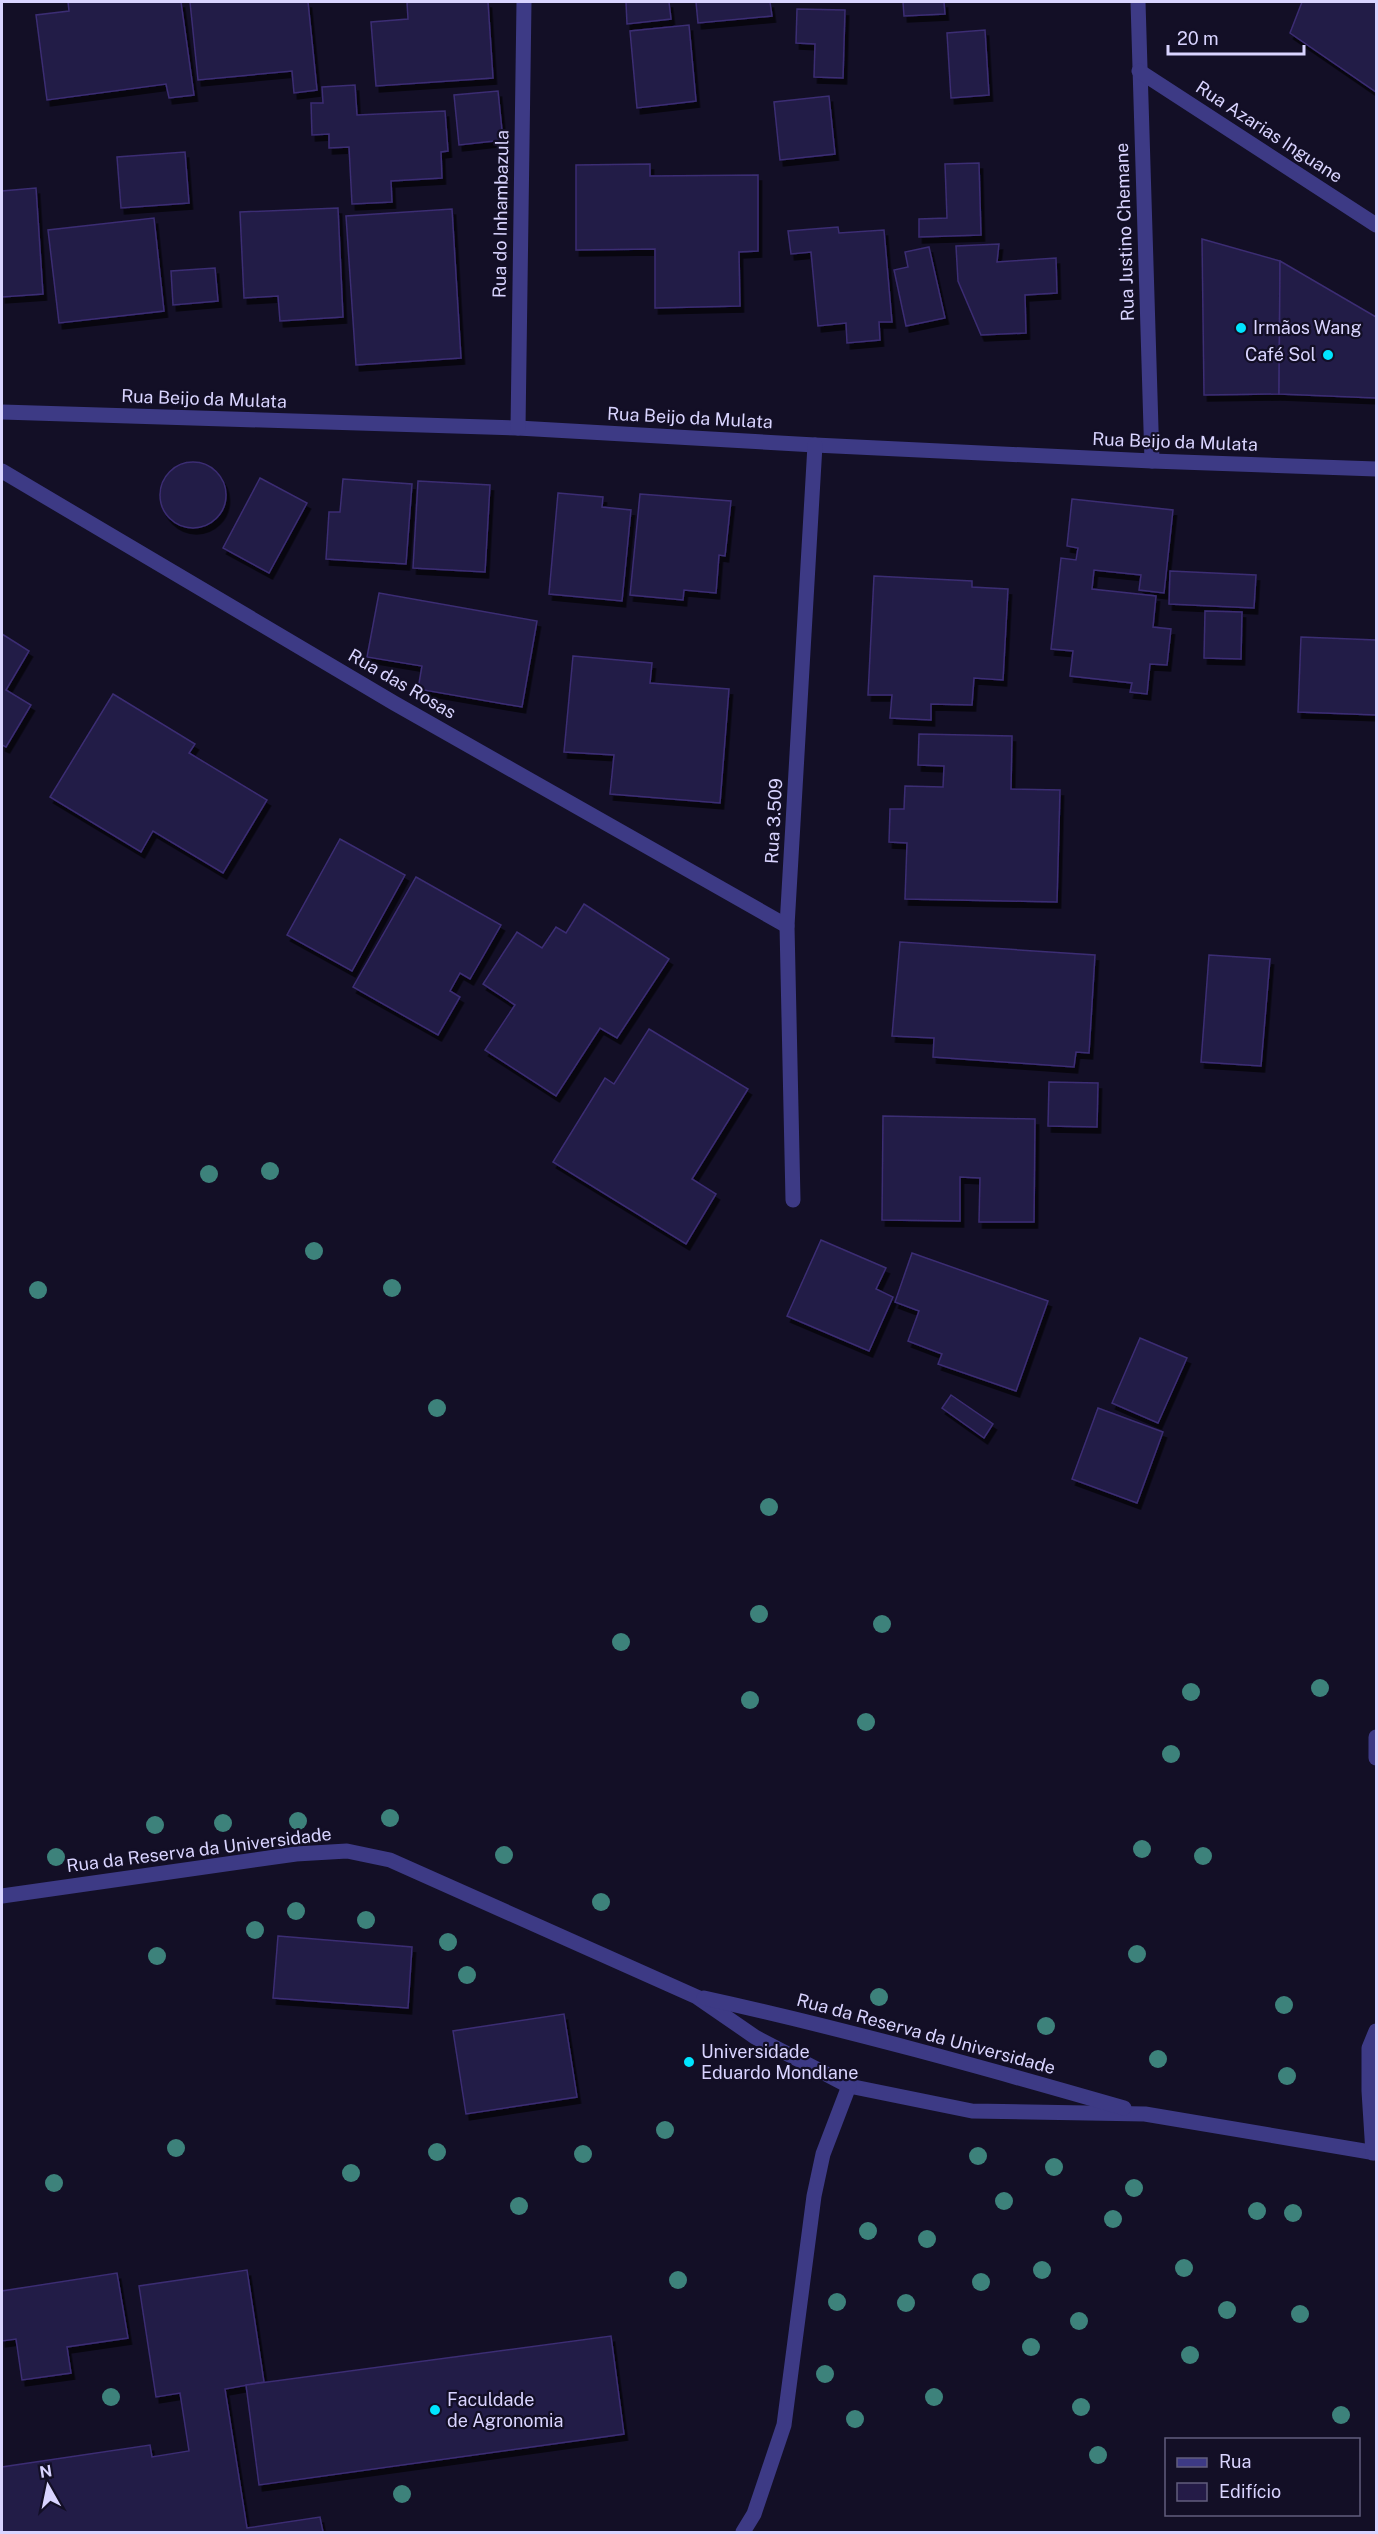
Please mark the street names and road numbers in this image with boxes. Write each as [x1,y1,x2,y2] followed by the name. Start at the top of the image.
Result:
[1192,76,1347,187] street label: Rua Azarias Inguane
[489,130,512,298] street label: Rua do Inhambazula
[1111,142,1138,322] street label: Rua Justino Chemane
[121,385,287,412] street label: Rua Beijo da Mulata
[607,403,773,432] street label: Rua Beijo da Mulata
[1092,428,1258,455] street label: Rua Beijo da Mulata
[345,644,460,723] street label: Rua das Rosas
[761,778,786,864] street label: Rua 3.509
[65,1823,333,1876] street label: Rua da Reserva da Universidade
[794,1989,1058,2078] street label: Rua da Reserva da Universidade

